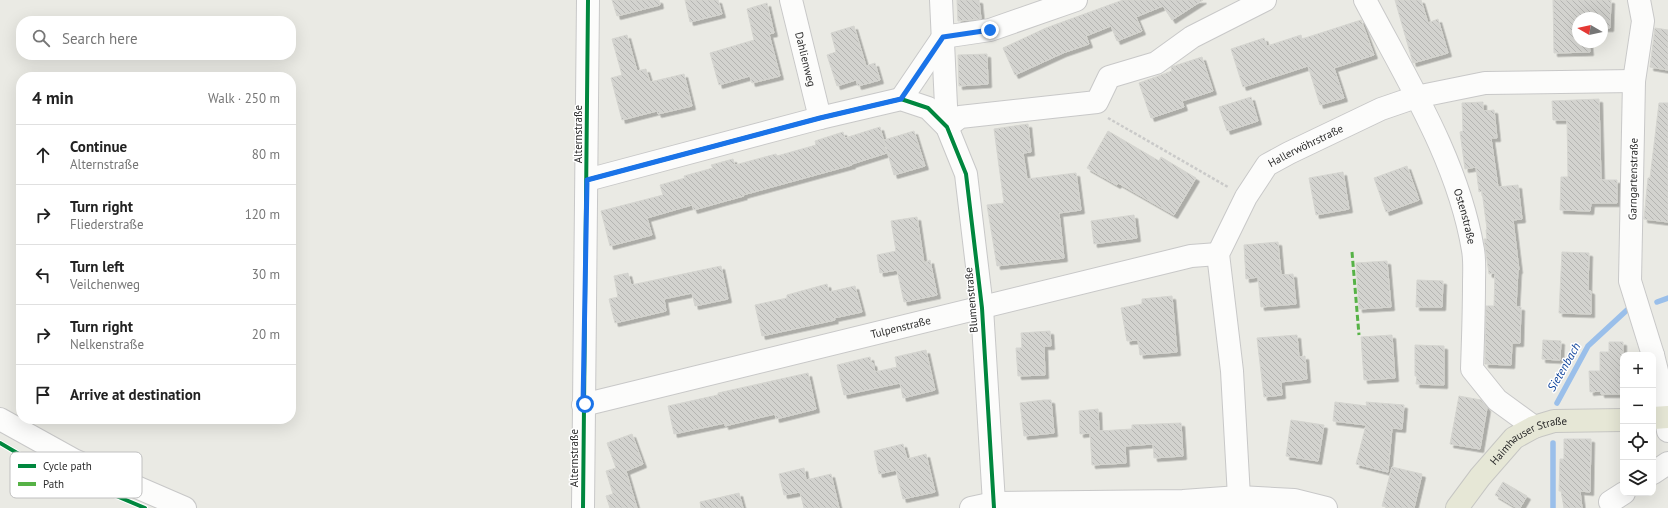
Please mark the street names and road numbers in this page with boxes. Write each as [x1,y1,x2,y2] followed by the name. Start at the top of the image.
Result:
[792,30,819,88] street label: Dahlienweg
[571,104,585,163] street label: Alternstraße
[1266,121,1346,170] street label: Hallerwöhrstraße
[1625,137,1641,220] street label: Garngartenstraße
[1451,187,1479,246] street label: Ostenstraße
[961,266,981,333] street label: Blumenstraße
[869,313,932,341] street label: Tulpenstraße
[1487,414,1567,468] street label: Haimhauser Straße
[567,428,581,487] street label: Alternstraße

